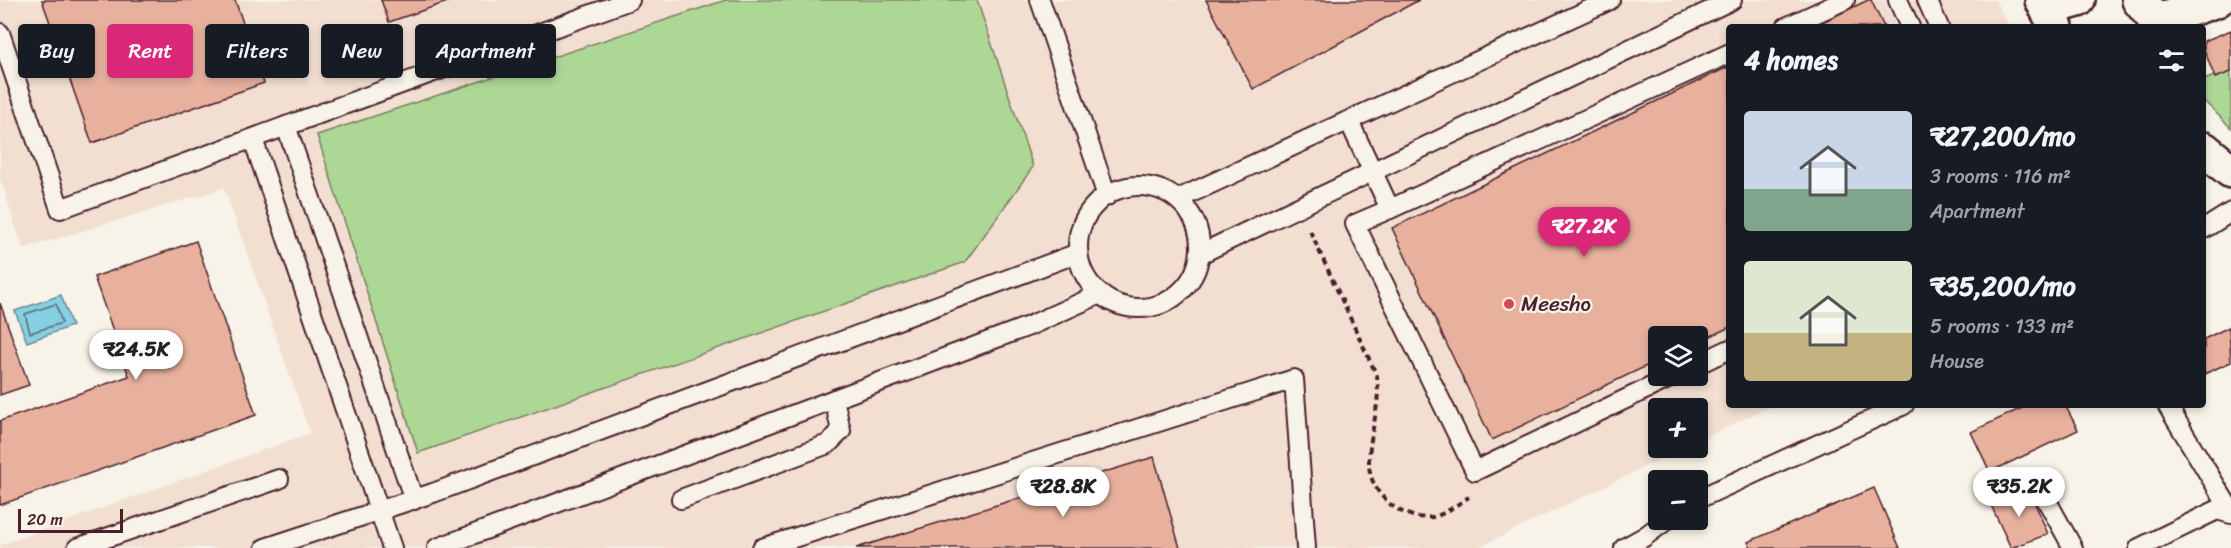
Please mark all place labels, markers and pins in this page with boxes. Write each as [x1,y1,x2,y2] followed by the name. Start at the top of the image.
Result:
[1535,207,1633,258] pin: ₹27.2K
[1521,285,1591,323] place label: Meesho
[1502,297,1516,311] marker: Meesho
[87,330,185,381] pin: ₹24.5K
[1014,467,1112,518] pin: ₹28.8K
[1970,467,2068,518] pin: ₹35.2K

